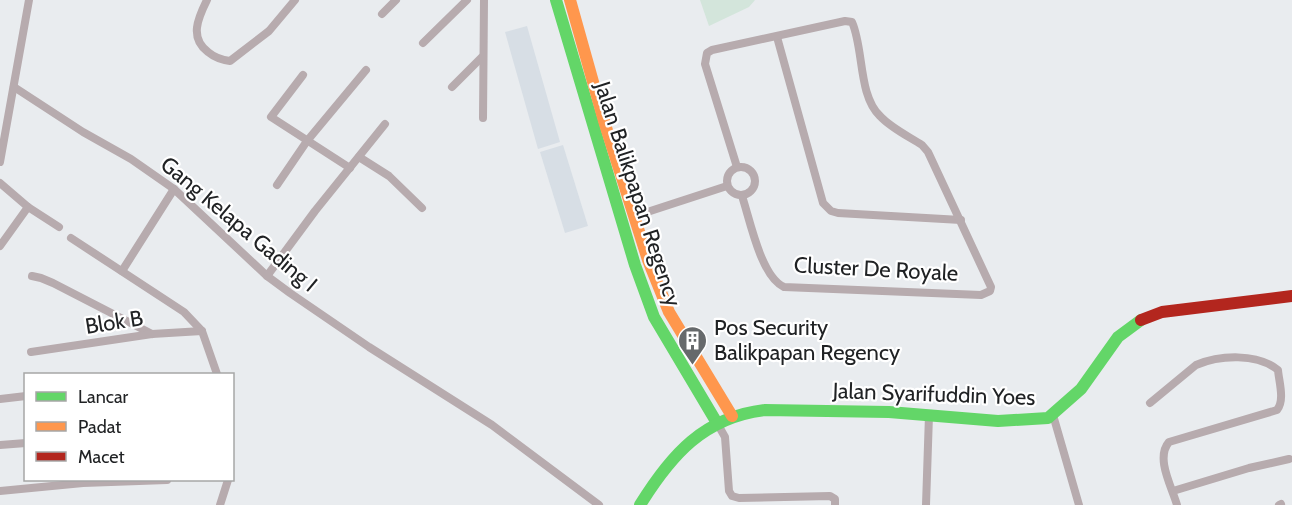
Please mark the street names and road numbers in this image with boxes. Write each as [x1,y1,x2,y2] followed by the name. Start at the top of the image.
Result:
[589,77,687,310] street label: Jalan Balikpapan Regency
[155,151,323,297] street label: Gang Kelapa Gading I
[793,251,959,287] street label: Cluster De Royale
[83,304,145,340] street label: Blok B
[831,377,1036,411] street label: Jalan Syarifuddin Yoes

